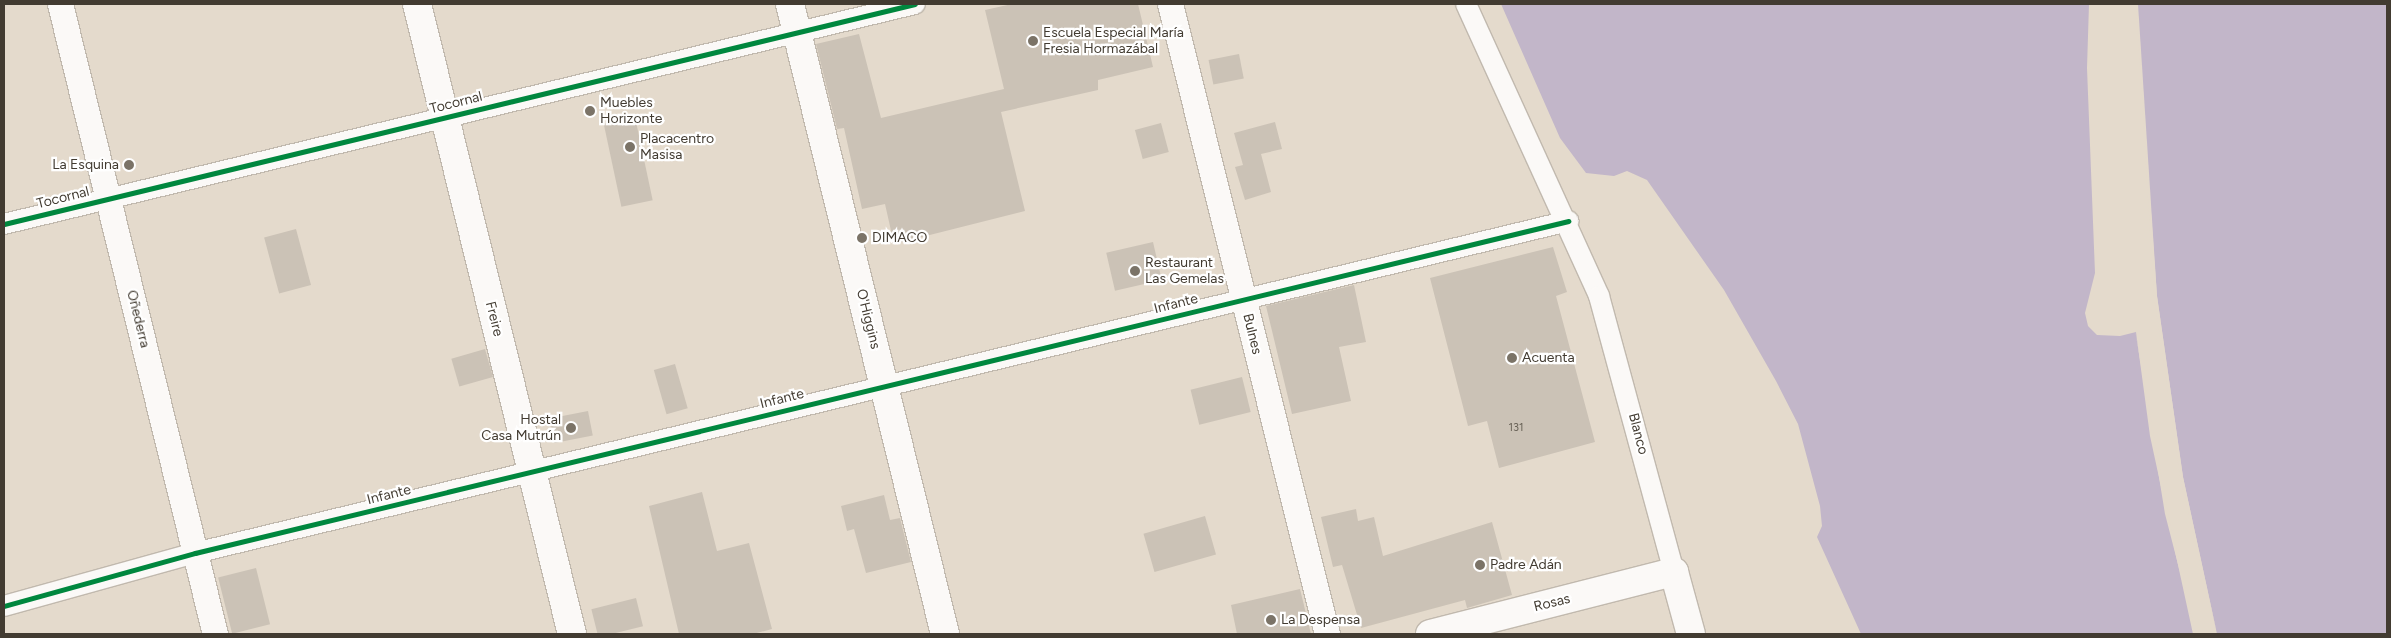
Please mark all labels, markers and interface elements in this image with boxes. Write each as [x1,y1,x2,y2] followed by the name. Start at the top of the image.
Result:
[1043,25,1184,58] place label: Escuela Especial María Fresia Hormazábal
[1027,35,1039,47] marker: Escuela Especial María Fresia Hormazábal
[428,88,484,118] street label: Tocornal
[600,95,662,128] place label: Muebles Horizonte
[584,105,596,117] marker: Muebles Horizonte
[640,131,714,164] place label: Placacentro Masisa
[624,141,636,153] marker: Placacentro Masisa
[52,157,119,173] place label: La Esquina
[123,159,135,171] marker: La Esquina
[35,183,91,213] street label: Tocornal
[872,230,927,246] place label: DIMACO
[856,232,868,244] marker: DIMACO
[1145,255,1224,288] place label: Restaurant Las Gemelas
[1129,265,1141,277] marker: Restaurant Las Gemelas
[852,287,884,351] street label: O'Higgins
[123,288,153,350] street label: Oñederra
[1152,290,1200,318] street label: Infante
[482,300,506,338] street label: Freire
[1239,312,1265,356] street label: Bulnes
[1522,350,1575,366] place label: Acuenta
[1506,352,1518,364] marker: Acuenta
[758,385,806,413] street label: Infante
[1624,411,1652,457] street label: Blanco
[481,412,561,444] place label: Hostal Casa Mutrún
[1508,421,1524,435] house number: 131
[565,422,577,434] marker: Hostal Casa Mutrún
[365,481,413,509] street label: Infante
[1490,557,1562,573] place label: Padre Adán
[1474,559,1486,571] marker: Padre Adán
[1532,590,1572,616] street label: Rosas
[1281,612,1360,628] place label: La Despensa
[1265,614,1277,626] marker: La Despensa

